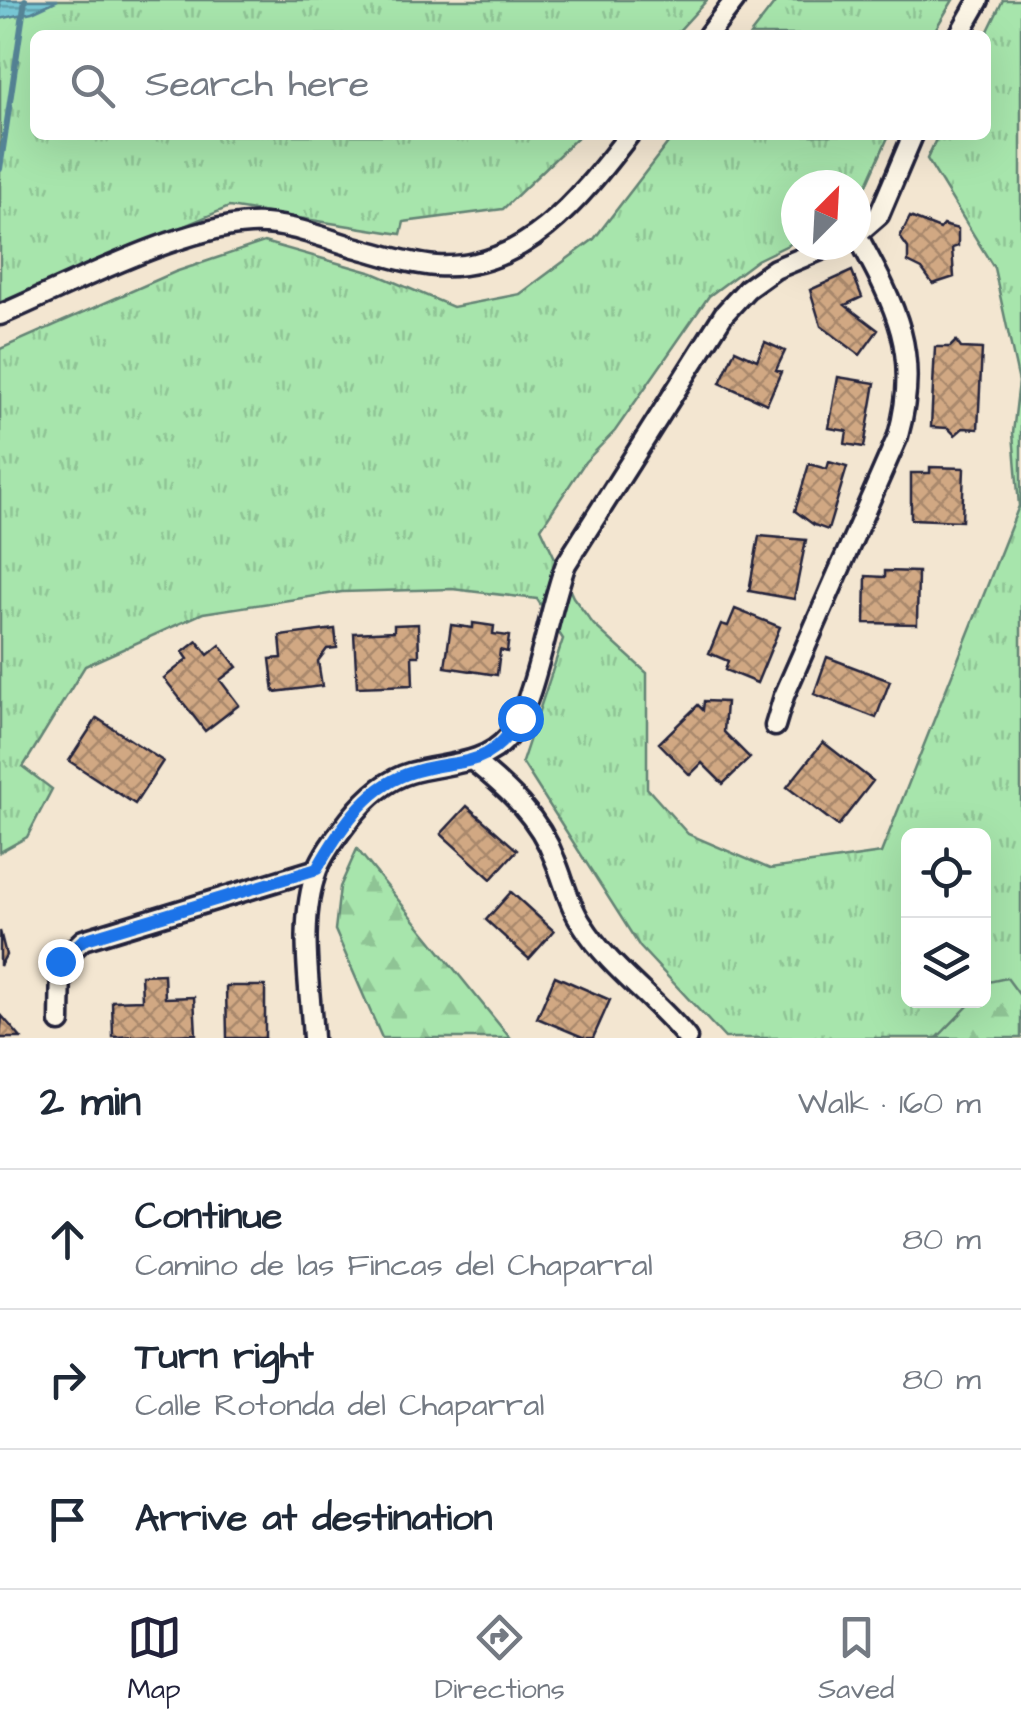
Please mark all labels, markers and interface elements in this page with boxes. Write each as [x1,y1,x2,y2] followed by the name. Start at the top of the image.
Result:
[30,30,991,140] search box
[65,58,120,113] icon: search
[145,59,369,111] text: Search here
[781,170,871,260] north arrow
[498,696,544,742] route start
[901,828,991,1008] map controls
[901,828,991,918] button: locate
[901,918,991,1008] button: layers
[38,939,84,985] route end
[40,1074,141,1132] text: 2 min
[798,1081,981,1126] text: Walk · 160 m
[135,1191,282,1243] text: Continue
[40,1212,95,1267] icon: ahead
[902,1217,981,1262] text: 80 m
[135,1243,653,1288] text: Camino de las Fincas del Chaparral
[135,1331,314,1383] text: Turn right
[40,1352,95,1407] icon: right
[902,1357,981,1402] text: 80 m
[135,1383,544,1428] text: Calle Rotonda del Chaparral
[40,1492,95,1547] icon: arrive
[135,1493,492,1545] text: Arrive at destination
[127,1610,182,1709] tab: Map
[435,1610,565,1709] tab: Directions
[818,1610,894,1709] tab: Saved

